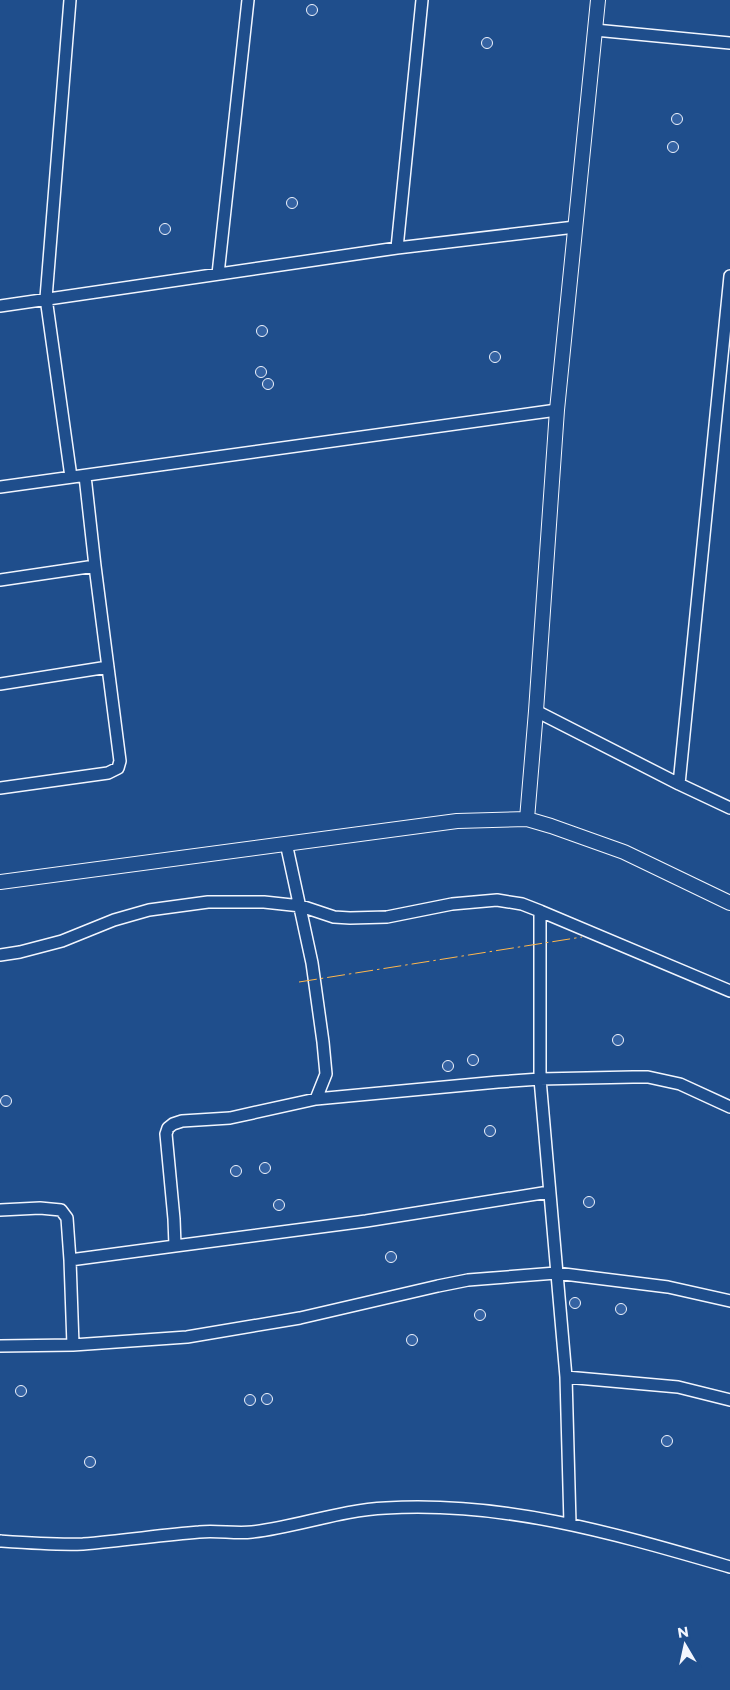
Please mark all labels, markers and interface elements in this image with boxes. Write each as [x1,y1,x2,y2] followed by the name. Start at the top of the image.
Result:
[660,1620,710,1670] north arrow
[676,1622,690,1642] text: N

